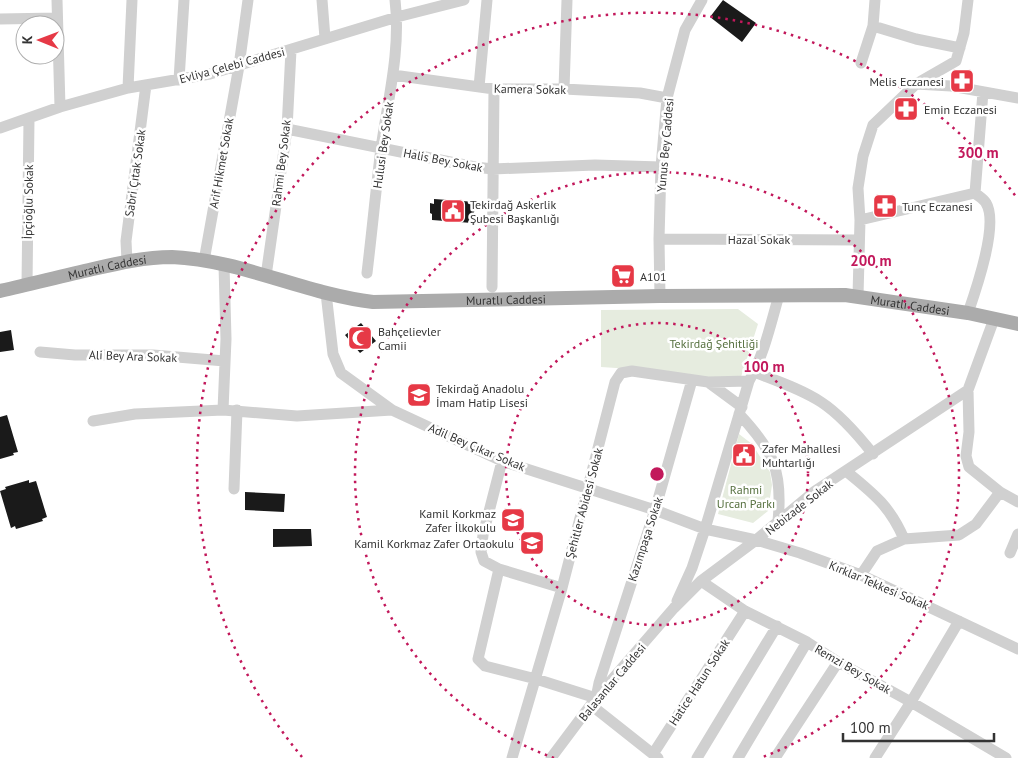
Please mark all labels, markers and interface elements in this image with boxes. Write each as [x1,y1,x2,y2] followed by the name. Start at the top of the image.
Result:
[15,15,65,65] north arrow
[18,35,36,44] text: K
[178,44,286,86] street label: Evliya Çelebi Caddesi
[949,68,975,94] pharmacy icon: Melis Eczanesi
[870,74,944,89] place label: Melis Eczanesi
[494,81,567,97] street label: Kamera Sokak
[893,96,919,122] pharmacy icon: Emin Eczanesi
[653,97,677,193] street label: Yunus Bey Caddesi
[369,100,397,189] street label: Hulusi Bey Sokak
[924,102,997,117] place label: Emin Eczanesi
[206,116,236,209] street label: Arif Hikmet Sokak
[268,119,294,207] street label: Rahmi Bey Sokak
[121,128,149,218] street label: Sabri Çıtak Sokak
[957,143,999,162] text: 300 m
[402,145,484,175] street label: Halis Bey Sokak
[20,164,36,240] street label: İpçioğlu Sokak
[872,193,898,219] pharmacy icon: Tunç Eczanesi
[470,197,560,226] place label: Tekirdağ Askerlik Şubesi Başkanlığı
[440,198,466,224] public building icon: Tekirdağ Askerlik Şubesi Başkanlığı
[902,199,973,214] place label: Tunç Eczanesi
[728,232,790,247] street label: Hazal Sokak
[66,251,147,282] street label: Muratlı Caddesi
[850,251,892,270] text: 200 m
[610,263,636,289] supermarket icon: A101
[640,269,667,284] place label: A101
[466,291,546,308] street label: Muratlı Caddesi
[870,291,951,318] street label: Muratlı Caddesi
[378,324,441,353] place label: Bahçelievler Camii
[347,325,373,351] mosque icon: Bahçelievler Camii
[669,336,759,351] park label: Tekirdağ Şehitliği
[89,347,178,365] street label: Ali Bey Ara Sokak
[743,357,785,376] text: 100 m
[436,381,528,410] place label: Tekirdağ Anadolu İmam Hatip Lisesi
[406,382,432,408] school or university icon: Tekirdağ Anadolu İmam Hatip Lisesi
[426,420,528,474] street label: Adil Bey Çıkar Sokak
[762,441,841,470] place label: Zafer Mahallesi Muhtarlığı
[731,442,757,468] public building icon: Zafer Mahallesi Muhtarlığı
[562,446,606,560] street label: Şehitler Abidesi Sokak
[648,465,666,483] centre of rings
[762,476,836,538] street label: Nebizade Sokak
[717,482,775,511] park label: Rahmi Urcan Parkı
[624,495,666,583] street label: Kazımpaşa Sokak
[419,506,496,535] place label: Kamil Korkmaz Zafer İlkokulu
[500,507,526,533] school or university icon: Kamil Korkmaz Zafer İlkokulu
[519,530,545,556] school or university icon: Kamil Korkmaz Zafer Ortaokulu
[354,536,514,551] place label: Kamil Korkmaz Zafer Ortaokulu
[827,557,931,613] street label: Kırklar Tekkesi Sokak
[665,636,733,728] street label: Hatice Hatun Sokak
[575,640,649,724] street label: Balasanlar Caddesi
[812,641,894,697] street label: Remzi Bey Sokak
[843,710,994,742] scale bar
[850,718,891,737] text: 100 m

